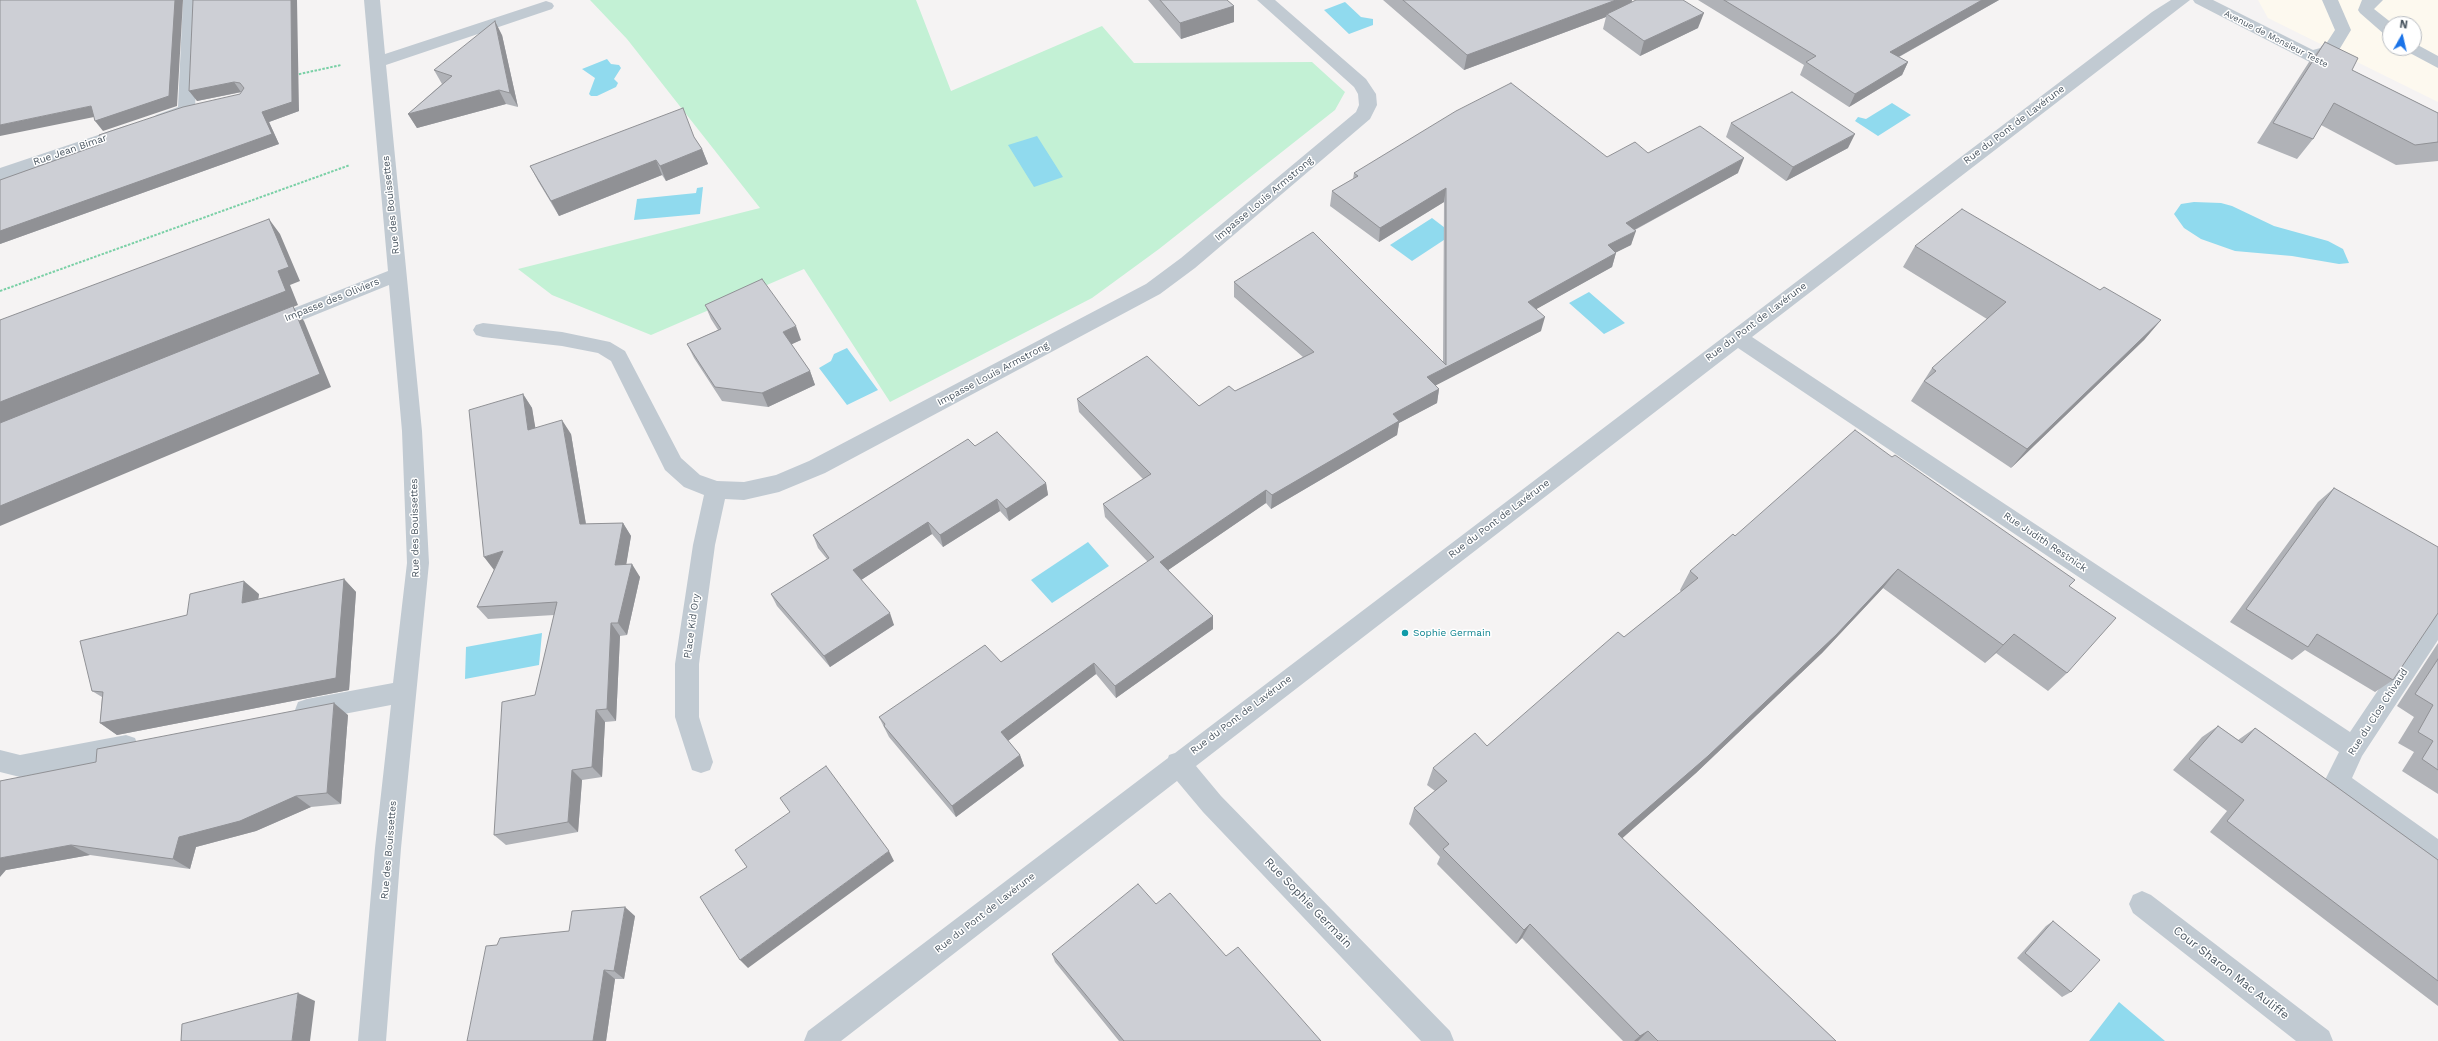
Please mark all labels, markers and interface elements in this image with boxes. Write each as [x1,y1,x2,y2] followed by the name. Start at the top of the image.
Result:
[2222,8,2330,70] street label: Avenue de Monsieur Teste
[2382,16,2422,56] north arrow
[2399,18,2409,32] text: N
[1961,83,2067,167] street label: Rue du Pont de Lavérune
[32,132,108,168] street label: Rue Jean Bimar
[1212,154,1316,244] street label: Impasse Louis Armstrong
[380,155,402,255] street label: Rue des Bouissettes
[283,276,381,324] street label: Impasse des Oliviers
[1703,280,1809,364] street label: Rue du Pont de Lavérune
[935,339,1051,409] street label: Impasse Louis Armstrong
[1446,477,1552,561] street label: Rue du Pont de Lavérune
[408,478,422,578] street label: Rue des Bouissettes
[2001,510,2089,574] street label: Rue Judith Restnick
[682,593,702,659] street label: Place Kid Ory
[1413,627,1491,639] place label: Sophie Germain
[1400,628,1410,638] marker: Sophie Germain
[2345,666,2411,758] street label: Rue du Clos Chivaud
[1188,673,1294,757] street label: Rue du Pont de Lavérune
[379,800,399,900] street label: Rue des Bouissettes
[1261,855,1355,951] street label: Rue Sophie Germain
[933,870,1037,956] street label: Rue du Pont de Lavérune
[2170,923,2292,1023] street label: Cour Sharon Mac Auliffe

